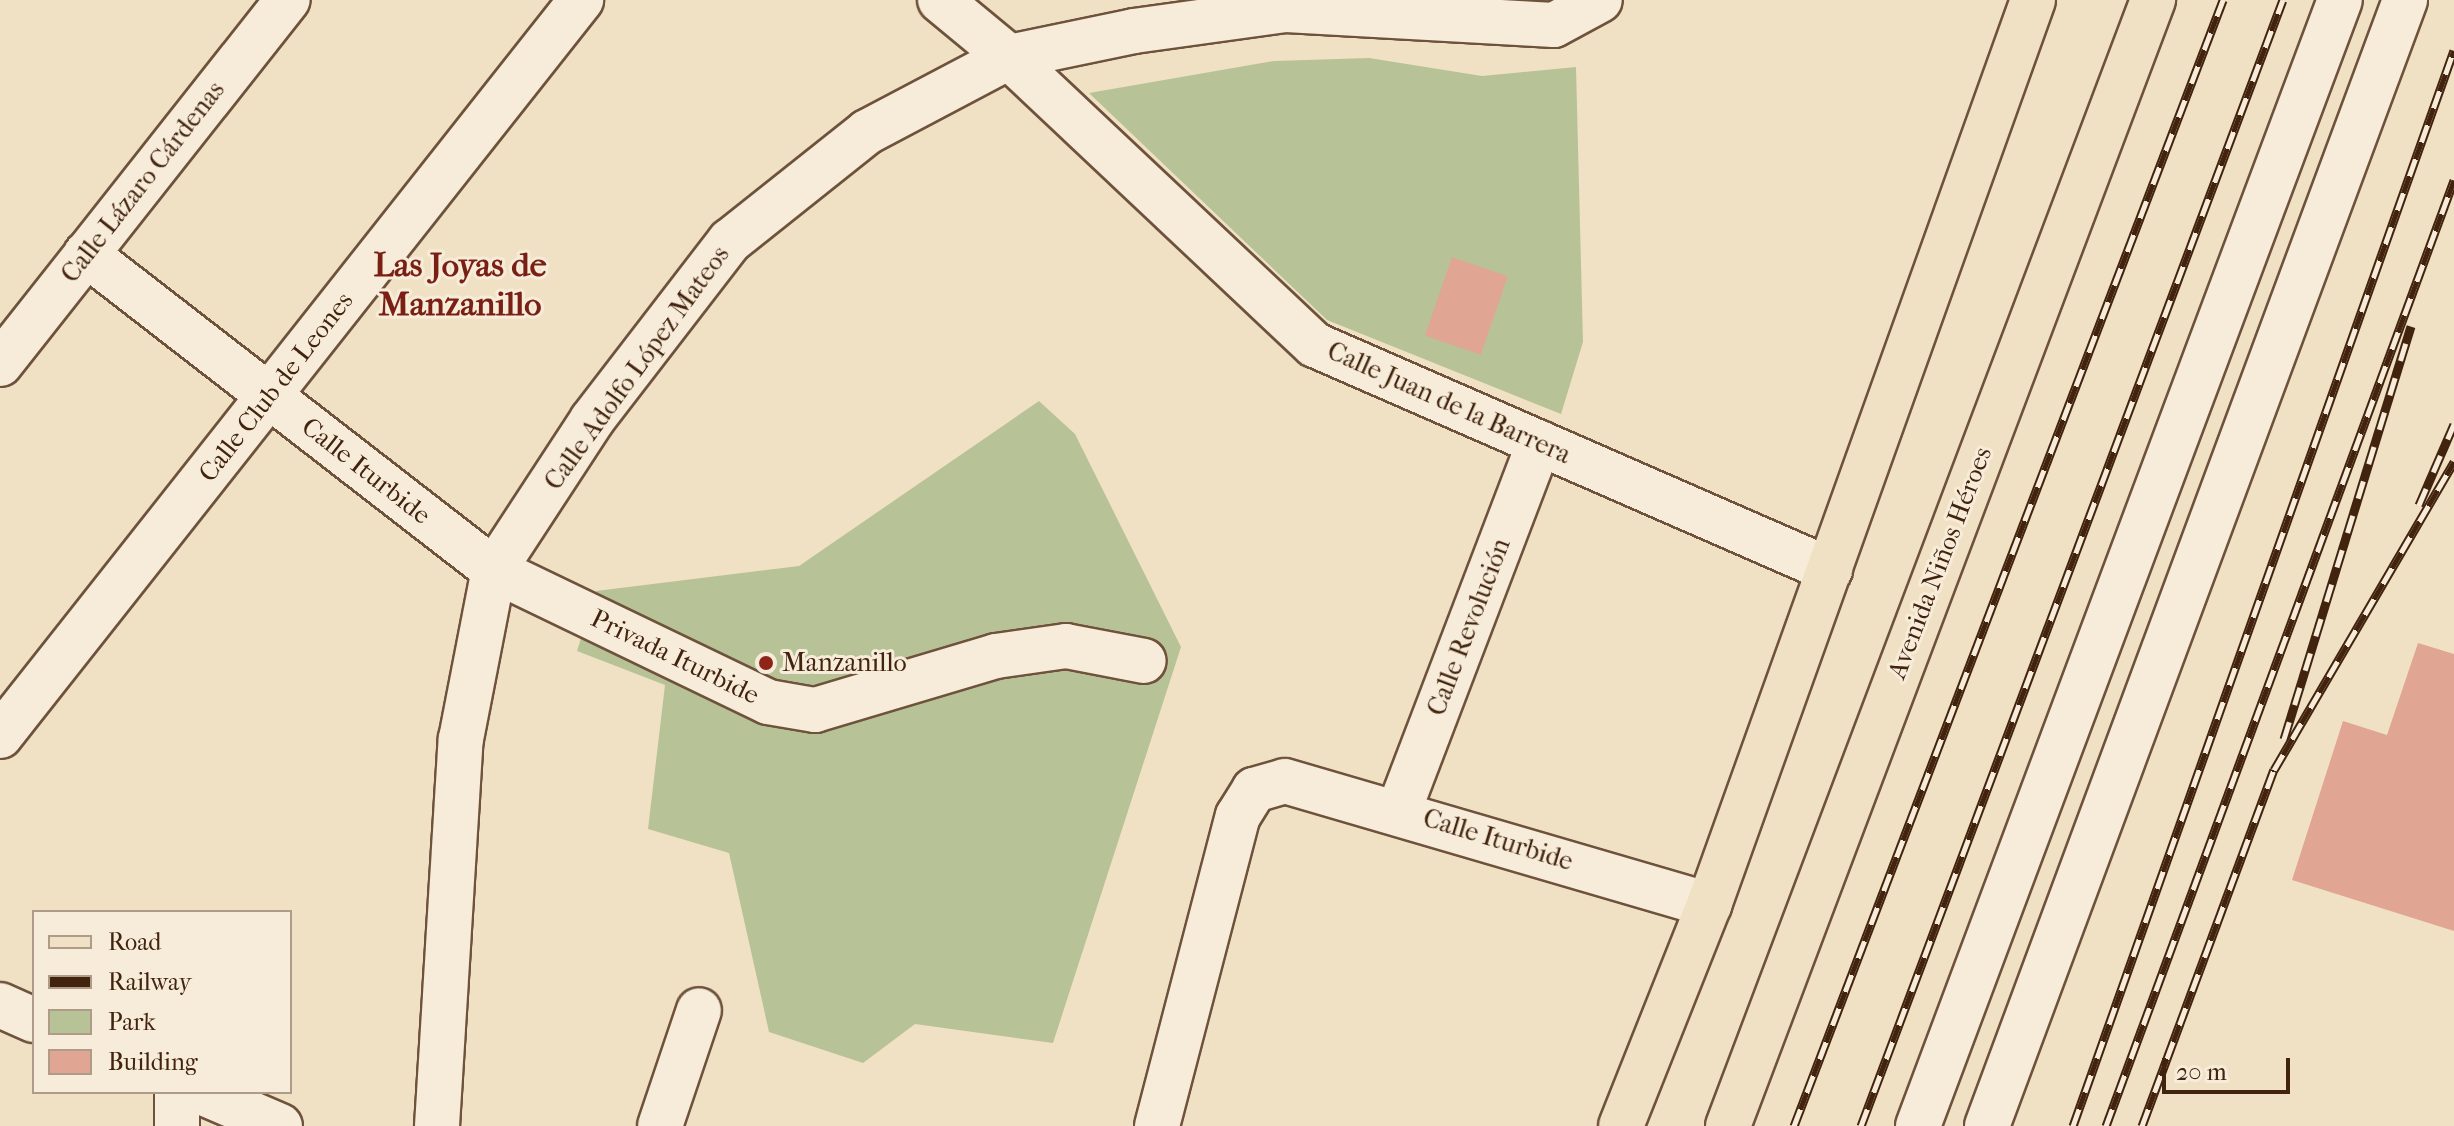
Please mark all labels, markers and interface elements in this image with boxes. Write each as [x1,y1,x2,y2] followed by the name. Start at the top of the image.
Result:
[55,75,231,289] street label: Calle Lázaro Cárdenas
[538,240,736,496] street label: Calle Adolfo López Mateos
[373,245,547,324] district label: Las Joyas de Manzanillo
[192,286,360,488] street label: Calle Club de Leones
[1322,335,1576,471] street label: Calle Juan de la Barrera
[295,411,437,531] street label: Calle Iturbide
[1881,443,1999,683] street label: Avenida Niños Héroes
[1421,534,1517,720] street label: Calle Revolución
[586,603,764,711] street label: Privada Iturbide
[782,647,907,679] place label: Manzanillo
[757,654,775,672] marker: Manzanillo
[1419,802,1577,878] street label: Calle Iturbide
[32,910,292,1094] legend
[108,928,161,956] text: Road
[108,968,191,996] text: Railway
[108,1008,156,1036] text: Park
[2166,1042,2294,1092] scale bar
[108,1048,198,1076] text: Building
[2176,1058,2227,1086] text: 20 m

